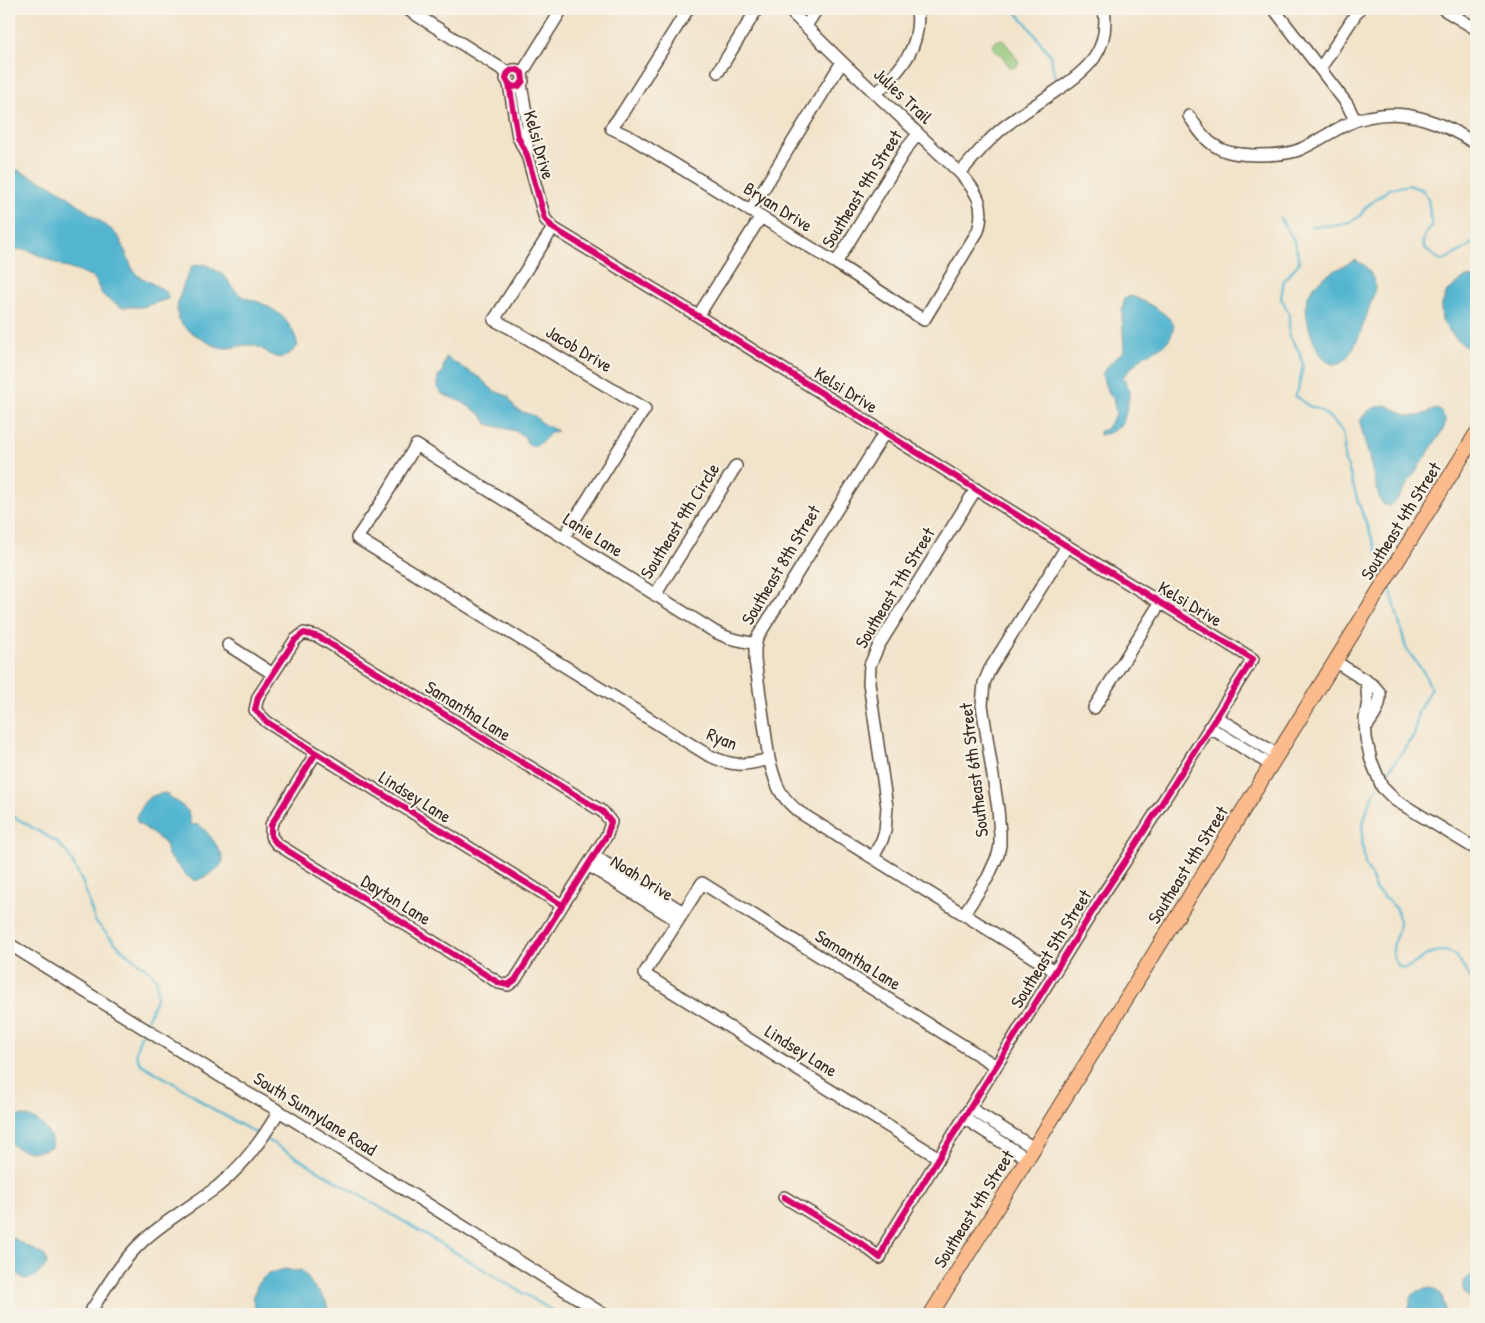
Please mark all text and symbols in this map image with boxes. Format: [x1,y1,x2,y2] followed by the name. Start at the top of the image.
[868,62,938,130] street label: Julies Trail
[518,108,561,182] street label: Kelsi Drive
[815,124,908,252] street label: Southeast 9th Street
[739,176,817,238] street label: Bryan Drive
[541,319,617,378] street label: Jacob Drive
[810,360,883,419] street label: Kelsi Drive
[1354,456,1447,584] street label: Southeast 4th Street
[634,458,725,583] street label: Southeast 9th Circle
[735,500,827,629] street label: Southeast 8th Street
[559,506,628,563] street label: Lanie Lane
[849,522,941,653] street label: Southeast 7th Street
[1154,575,1227,632] street label: Kelsi Drive
[421,674,516,747] street label: Samantha Lane
[953,701,994,839] street label: Southeast 6th Street
[703,721,741,756] street label: Ryan
[374,765,456,829] street label: Lindsey Lane
[1141,800,1234,928] street label: Southeast 4th Street
[606,849,678,907] street label: Noah Drive
[357,868,436,931] street label: Dayton Lane
[1004,884,1097,1013] street label: Southeast 5th Street
[811,923,906,996] street label: Samantha Lane
[760,1019,842,1083] street label: Lindsey Lane
[249,1066,382,1161] street label: South Sunnylane Road
[927,1144,1020,1272] street label: Southeast 4th Street

